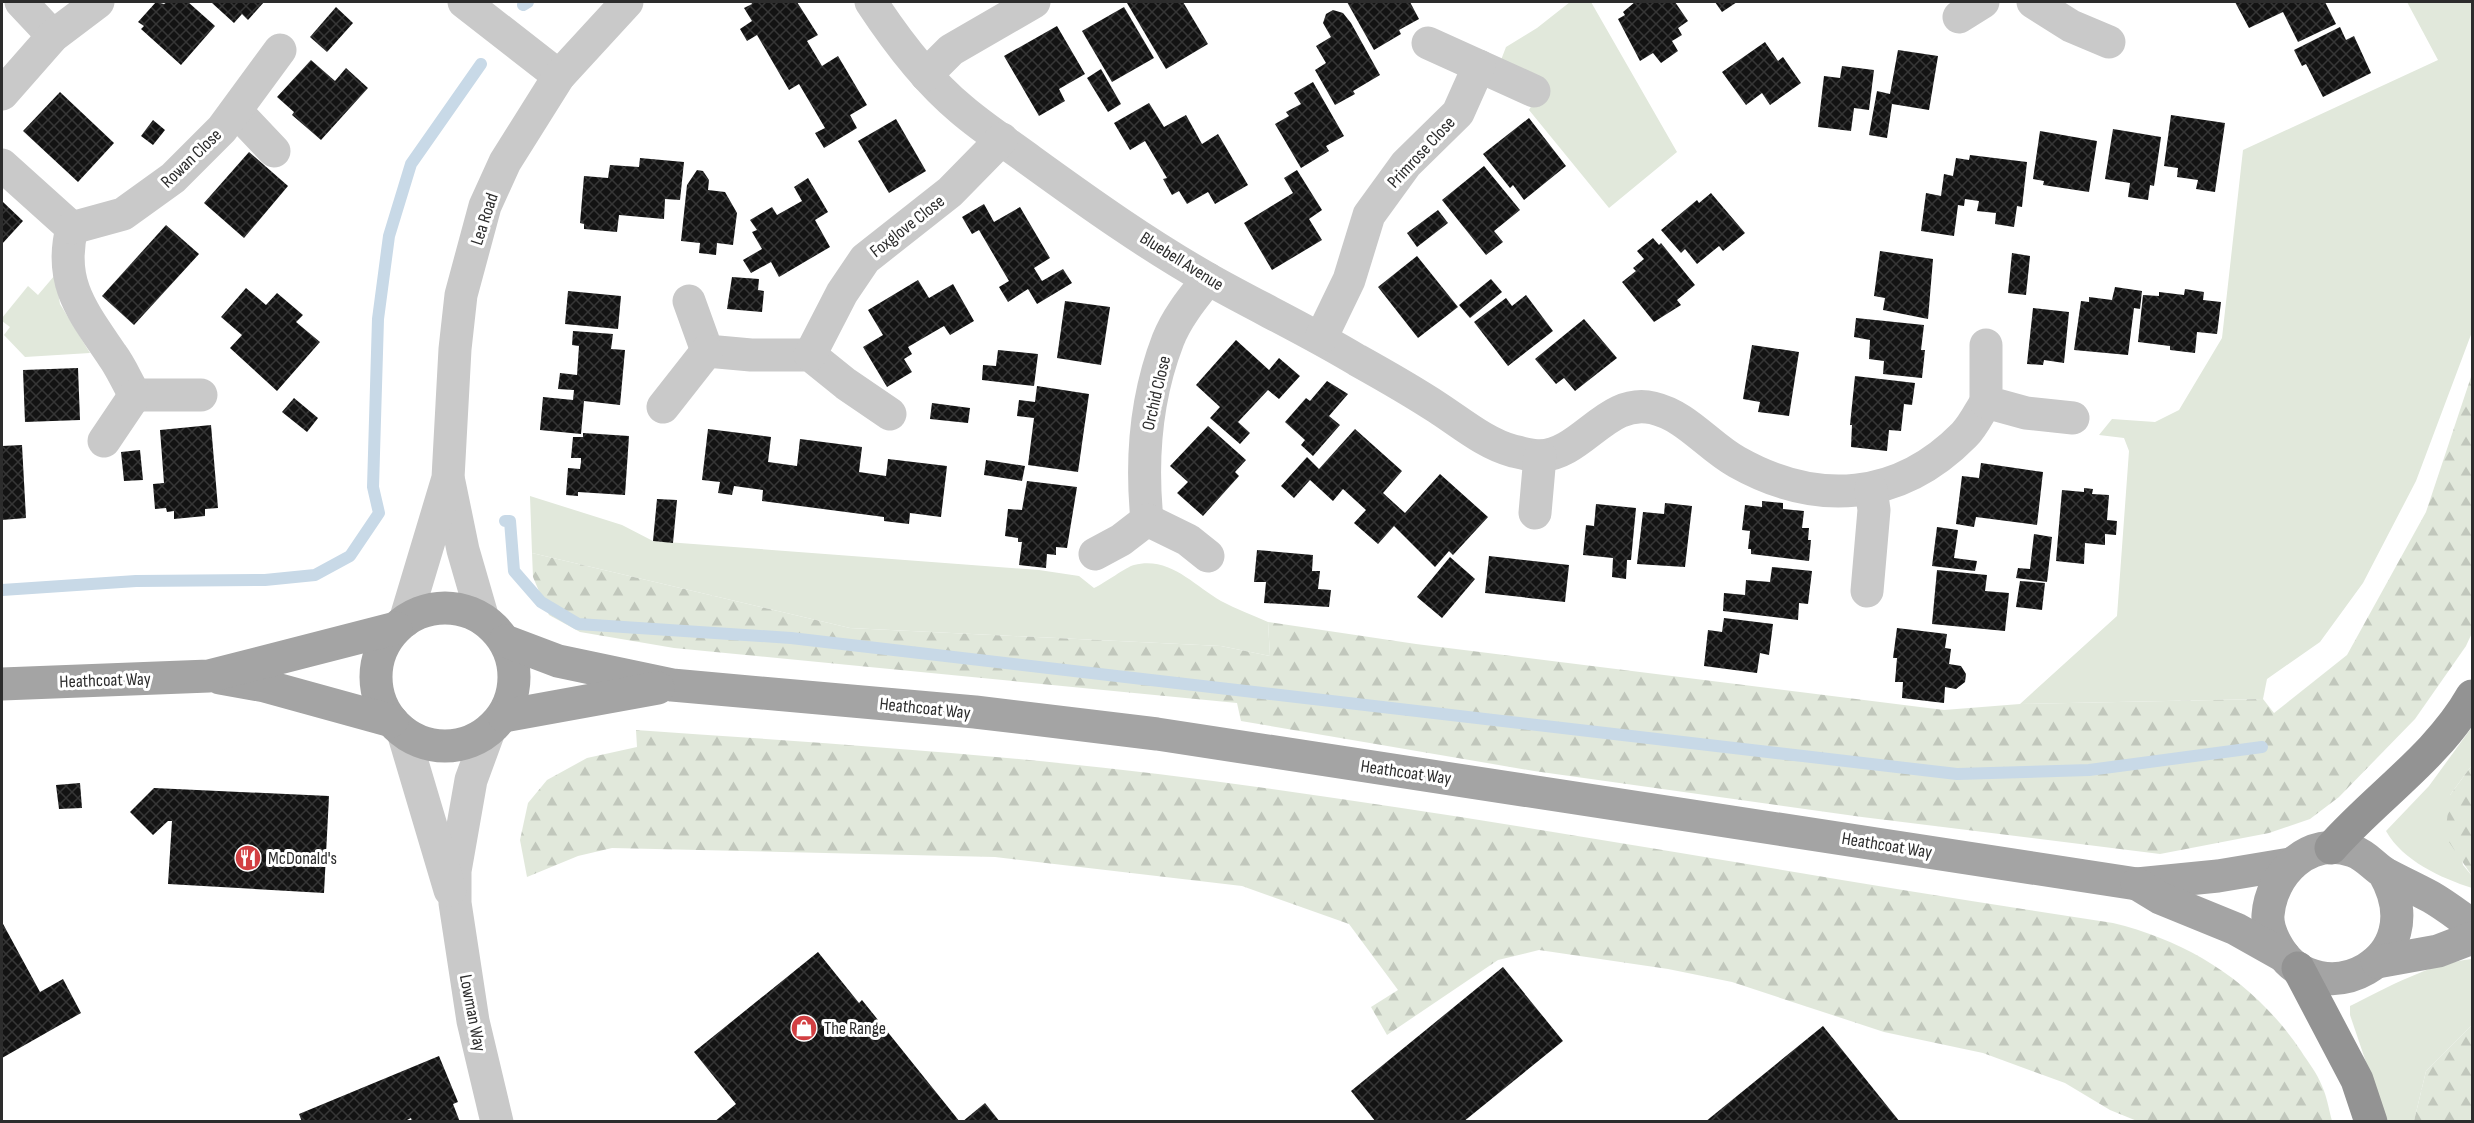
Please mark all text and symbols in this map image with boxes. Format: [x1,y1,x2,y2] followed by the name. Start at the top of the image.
[1383,112,1460,192] street label: Primrose Close
[157,124,226,192] street label: Rowan Close
[466,190,503,248] street label: Lea Road
[866,191,949,262] street label: Foxglove Close
[1136,228,1227,295] street label: Bluebell Avenue
[1138,354,1175,432] street label: Orchid Close
[59,668,151,693] street label: Heathcoat Way
[878,693,972,724] street label: Heathcoat Way
[1359,756,1453,789] street label: Heathcoat Way
[1840,828,1934,863] street label: Heathcoat Way
[233,843,263,873] restaurant icon: McDonald's
[268,848,337,869] place label: McDonald's
[455,973,490,1053] street label: Lowman Way
[789,1013,819,1043] shop icon: The Range
[824,1018,886,1039] place label: The Range

